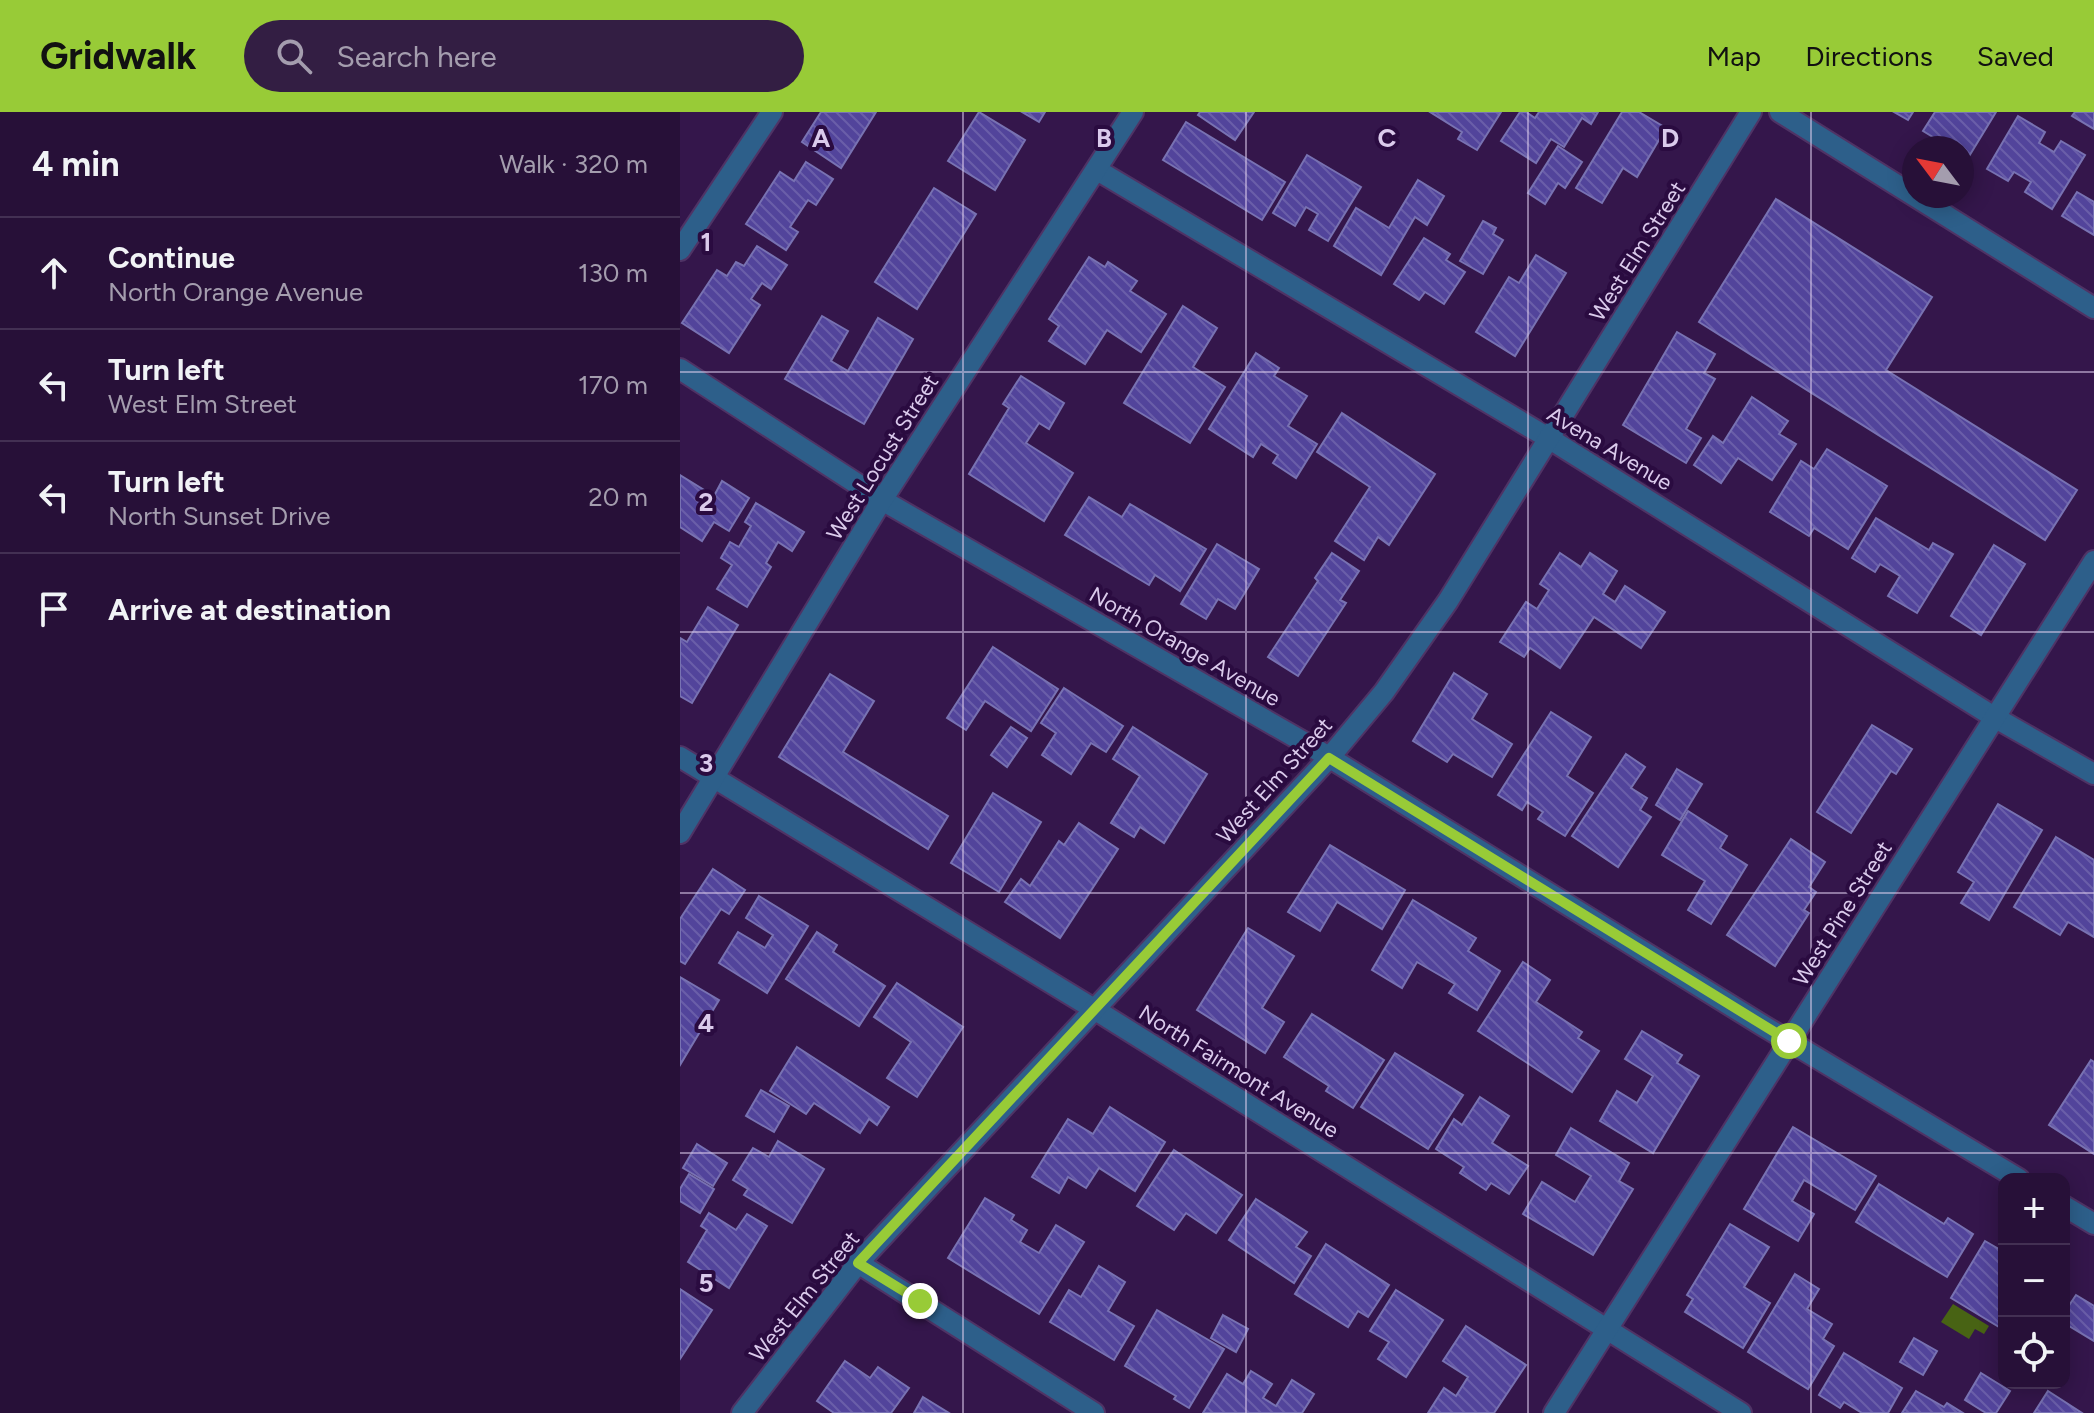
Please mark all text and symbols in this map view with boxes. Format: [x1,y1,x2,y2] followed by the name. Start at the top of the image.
[244,20,804,92] search box
[40,33,196,79] text: Gridwalk
[272,34,316,78] icon: search
[336,38,497,75] text: Search here
[1707,39,1761,73] text: Map
[1805,39,1933,73] text: Directions
[1977,39,2054,73] text: Saved
[812,122,831,154] text: A
[1096,122,1112,154] text: B
[1378,122,1397,154] text: C
[1661,122,1679,154] text: D
[1902,136,1974,208] north arrow
[32,144,119,185] text: 4 min
[499,148,648,180] text: Walk · 320 m
[1584,176,1691,326] street label: West Elm Street
[701,226,711,258] text: 1
[108,239,235,276] text: Continue
[32,251,76,295] icon: ahead
[578,257,648,289] text: 130 m
[108,276,363,308] text: North Orange Avenue
[108,351,225,388] text: Turn left
[32,363,76,407] icon: left
[578,369,648,401] text: 170 m
[821,369,944,545] street label: West Locust Street
[108,388,297,420] text: West Elm Street
[1542,401,1677,496] street label: Avena Avenue
[108,463,225,500] text: Turn left
[32,475,76,519] icon: left
[588,481,648,513] text: 20 m
[698,486,714,518] text: 2
[108,500,330,532] text: North Sunset Drive
[1084,581,1285,712] street label: North Orange Avenue
[32,587,76,631] icon: arrive
[108,591,391,628] text: Arrive at destination
[1211,712,1338,849] street label: West Elm Street
[699,747,713,779] text: 3
[1787,836,1898,991] street label: West Pine Street
[1134,999,1344,1144] street label: North Fairmont Avenue
[698,1007,714,1039] text: 4
[1771,1023,1807,1059] route start
[1998,1173,2070,1389] map controls
[1998,1173,2070,1245] button: +
[744,1226,865,1367] street label: West Elm Street
[1998,1245,2070,1317] button: −
[698,1267,714,1299] text: 5
[902,1283,938,1319] route end
[1998,1317,2070,1389] button: locate

